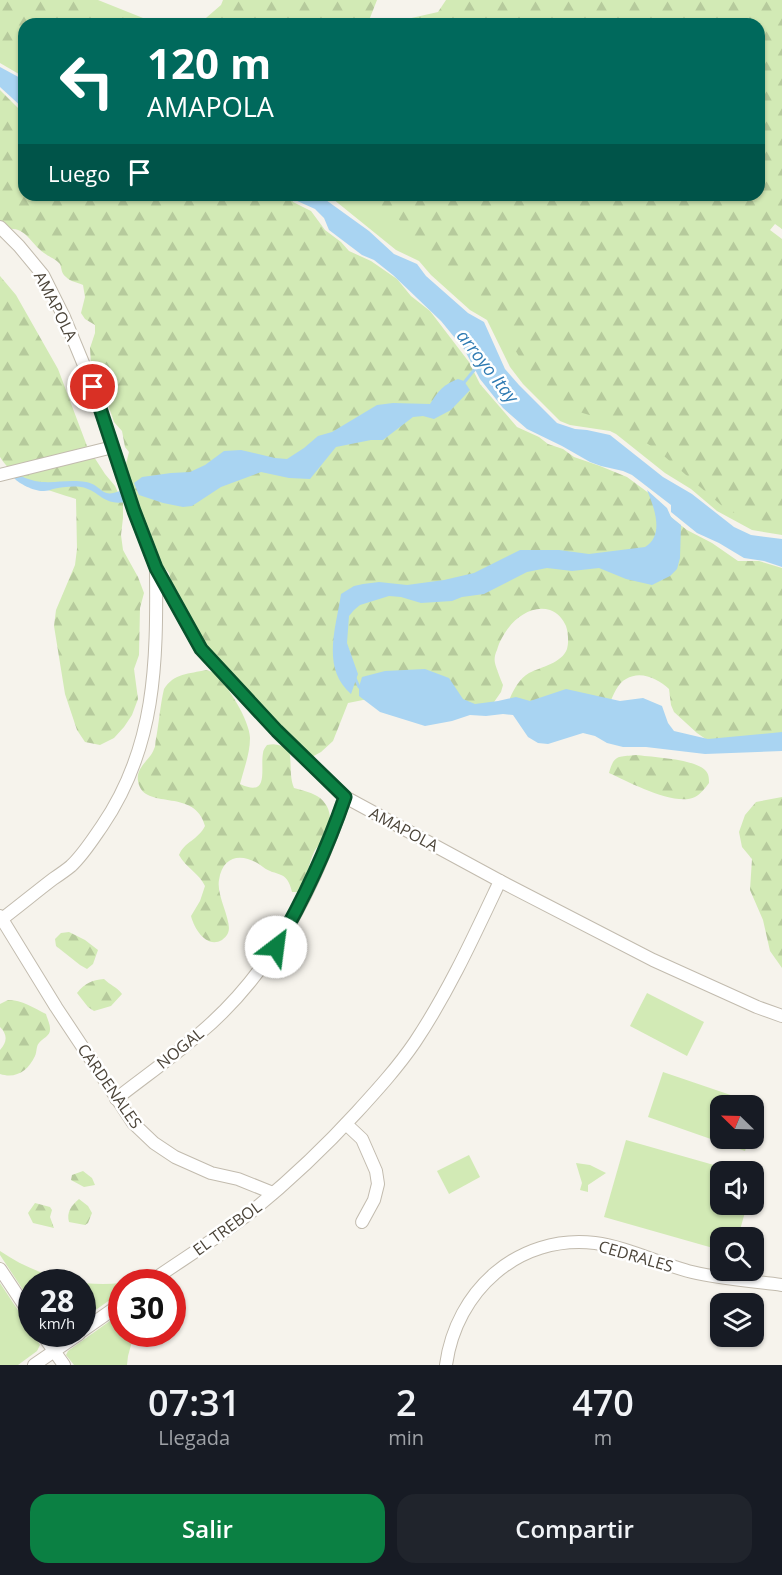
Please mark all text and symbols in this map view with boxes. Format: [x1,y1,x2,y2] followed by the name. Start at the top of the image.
[147,34,271,91] text: 120 m
[48,42,126,120] icon: left
[147,88,274,125] text: AMAPOLA
[123,156,156,189] icon: arrive
[48,158,111,188] text: Luego
[29,268,83,345] street label: AMAPOLA
[452,324,525,409] water label: arroyo Itay
[67,361,118,412] pin
[76,370,109,403] icon: arrive
[366,802,443,857] street label: AMAPOLA
[244,915,308,979] position arrow
[152,1022,208,1074] street label: NOGAL
[73,1039,147,1133] street label: CARDENALES
[710,1095,764,1149] north arrow
[710,1095,764,1347] map controls
[710,1161,764,1215] button: sound
[188,1196,266,1260] street label: EL TREBOL
[710,1227,764,1281] button: search
[596,1235,676,1277] street label: CEDRALES
[108,1269,186,1347] speed limit sign: 30
[40,1280,74,1321] text: 28
[710,1293,764,1347] button: layers
[39,1313,75,1333] text: km/h
[148,1378,240,1427] text: 07:31
[396,1378,417,1427] text: 2
[572,1378,634,1427] text: 470
[158,1424,230,1451] text: Llegada
[388,1424,424,1451] text: min
[594,1424,612,1451] text: m
[30,1494,385,1563] button: Salir
[397,1494,752,1563] button: Compartir

